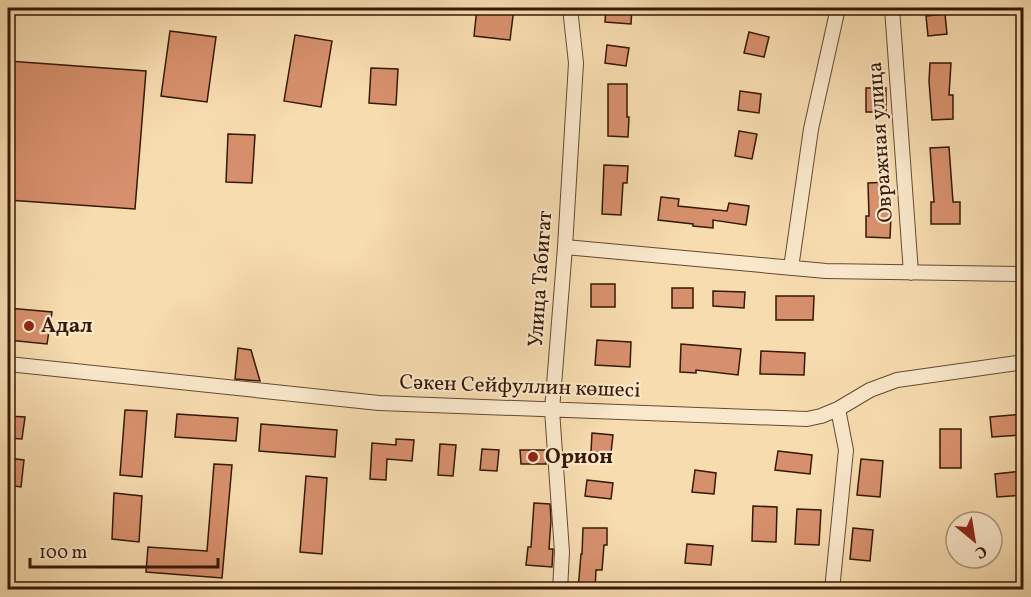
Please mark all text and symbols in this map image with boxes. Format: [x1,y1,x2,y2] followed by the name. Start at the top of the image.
[861,61,901,223] street label: Овражная улица
[522,209,560,348] street label: Улица Табигат
[41,312,93,341] place label: Адал
[22,319,36,333] marker: Адал
[399,368,641,406] street label: Сәкен Сейфуллин көшесі
[545,443,613,472] place label: Орион
[526,450,540,464] marker: Орион
[944,510,1004,570] north arrow
[30,531,218,569] scale bar
[971,539,990,563] text: С
[39,541,88,566] text: 100 m

